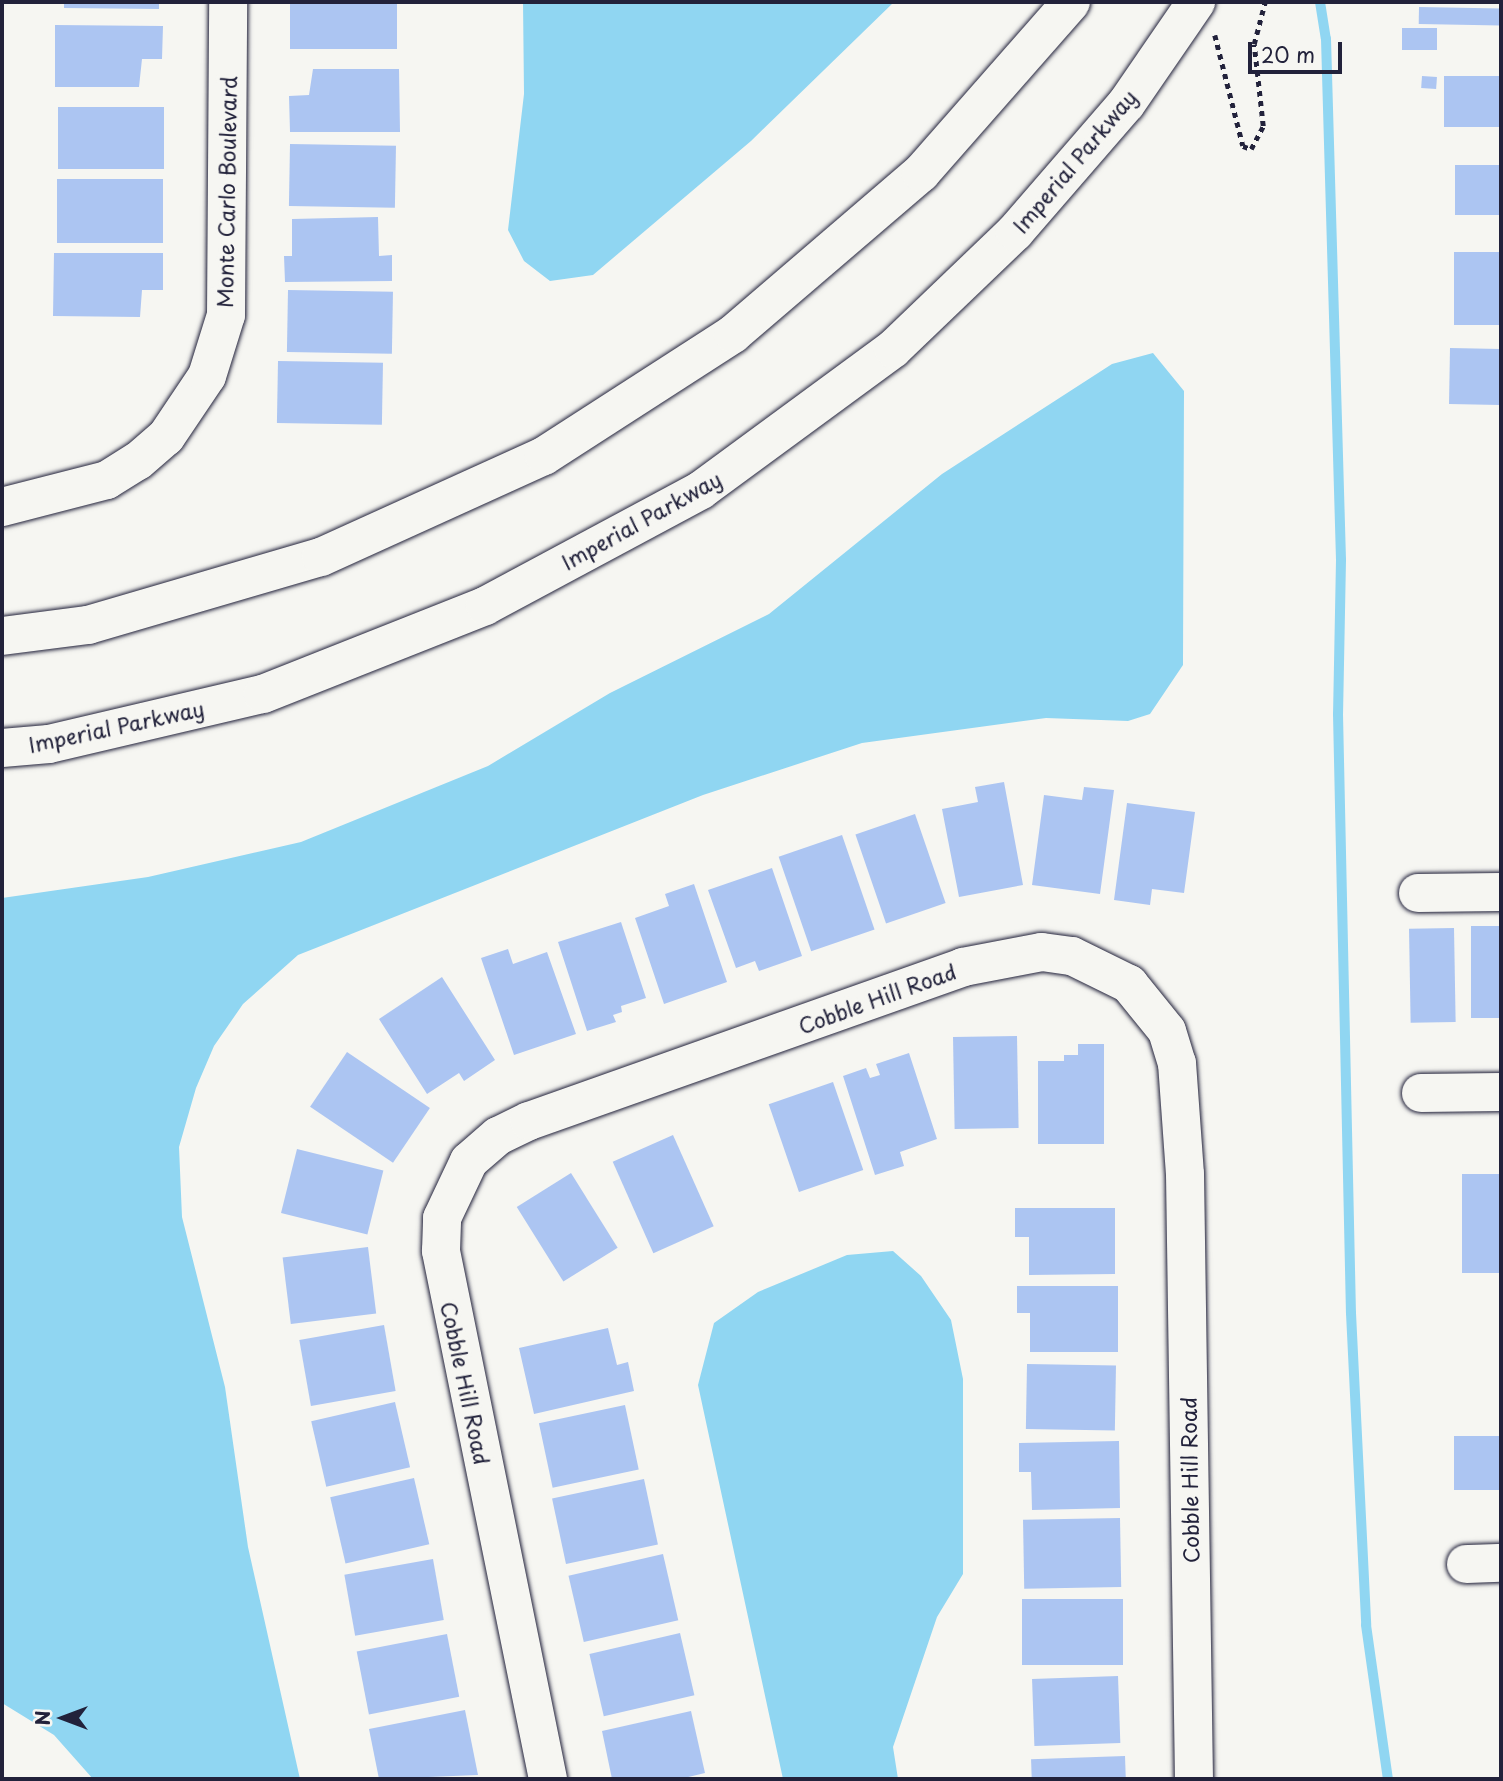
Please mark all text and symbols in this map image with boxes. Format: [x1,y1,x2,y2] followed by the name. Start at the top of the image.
[1251,28,1346,72] scale bar
[1261,38,1315,70] text: 20 m
[211,75,241,309] street label: Monte Carlo Boulevard
[1007,84,1141,238] street label: Imperial Parkway
[556,465,726,575] street label: Imperial Parkway
[25,695,207,757] street label: Imperial Parkway
[795,958,959,1038] street label: Cobble Hill Road
[436,1299,496,1467] street label: Cobble Hill Road
[1175,1397,1203,1563] street label: Cobble Hill Road
[28,1683,98,1753] north arrow
[28,1710,56,1726] text: N

